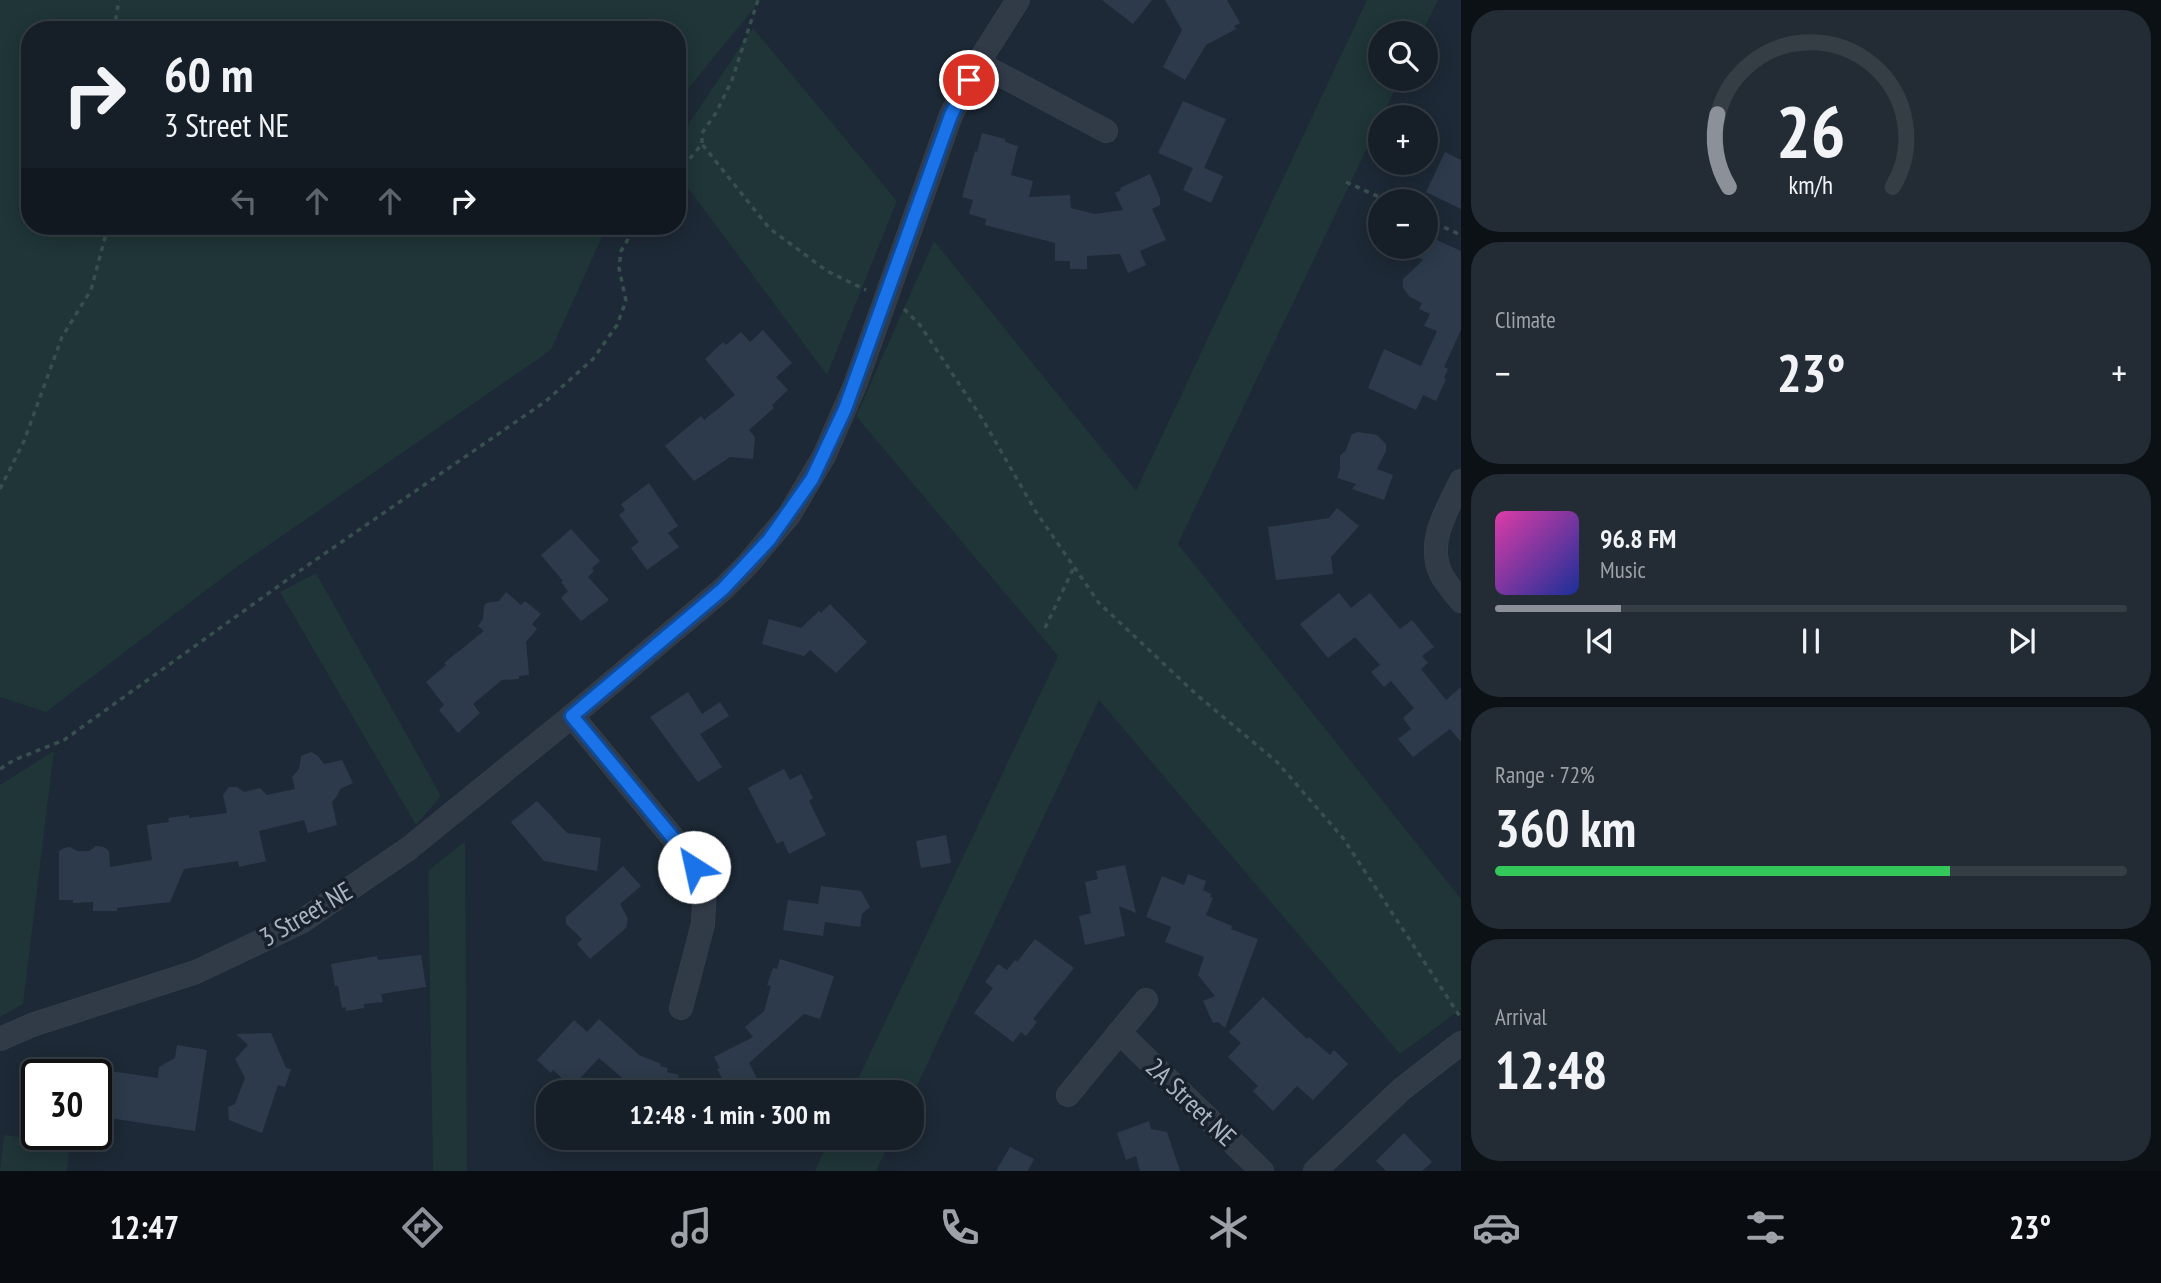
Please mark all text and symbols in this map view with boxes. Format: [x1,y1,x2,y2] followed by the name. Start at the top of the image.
[1368,21,1438,259] map controls
[1368,21,1438,91] button: search
[164,42,253,106] text: 60 m
[49,49,140,140] icon: right
[939,50,999,110] pin
[950,61,988,99] icon: arrive
[1776,83,1846,177] text: 26
[164,104,289,146] text: 3 Street NE
[1368,105,1438,175] button: +
[1789,169,1833,201] text: km/h
[225,182,263,220] icon: left
[298,182,336,220] icon: ahead
[371,182,409,220] icon: ahead
[444,182,482,220] icon: right
[1368,189,1438,259] button: −
[1495,305,1556,334] text: Climate
[1777,339,1845,406] text: 23°
[1495,348,1511,397] text: −
[2111,348,2127,397] text: +
[1600,522,1676,555] text: 96.8 FM
[1600,555,1646,584] text: Music
[1581,622,1619,660] icon: previous
[1792,622,1830,660] icon: pause
[2003,622,2041,660] icon: next
[1495,760,1595,789] text: Range · 72%
[1495,794,1636,861] text: 360 km
[657,830,731,904] position arrow
[253,874,358,953] street label: 3 Street NE
[1495,1002,1547,1031] text: Arrival
[1495,1036,1607,1103] text: 12:48
[1139,1050,1244,1153] street label: 2A Street NE
[21,1059,112,1150] speed limit sign: 30
[630,1098,830,1131] text: 12:48 · 1 min · 300 m
[398,1203,447,1252] icon: directions
[667,1203,716,1252] icon: music
[935,1203,984,1252] icon: phone
[1204,1203,1253,1252] icon: climate
[1472,1203,1521,1252] icon: car
[1741,1203,1790,1252] icon: filters
[110,1206,179,1248] text: 12:47
[2009,1206,2051,1248] text: 23°

